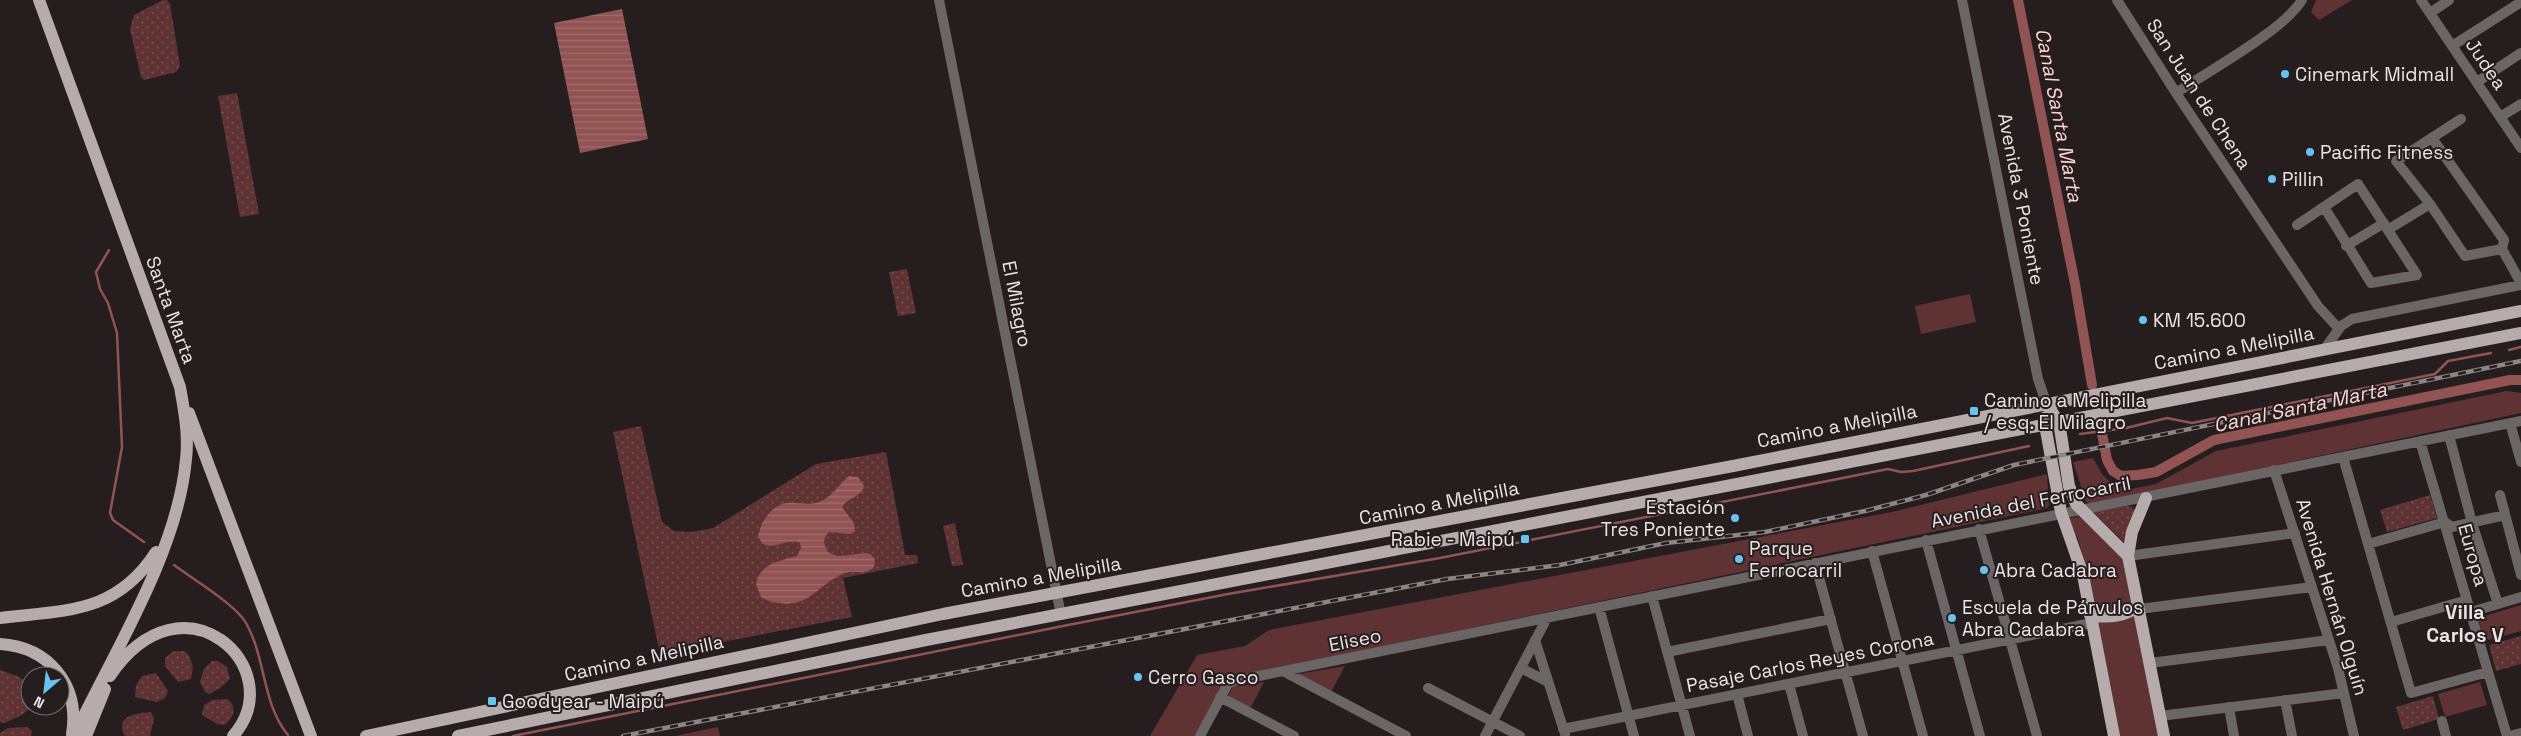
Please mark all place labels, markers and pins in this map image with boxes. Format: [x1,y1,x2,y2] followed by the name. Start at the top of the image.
[2295,62,2454,87] place label: Cinemark Midmall
[2279,68,2291,80] marker: Cinemark Midmall
[2320,140,2453,165] place label: Pacific Fitness
[2304,146,2316,158] marker: Pacific Fitness
[2282,167,2324,192] place label: Pillin
[2266,173,2278,185] marker: Pillin
[2153,308,2246,333] place label: KM 15.600
[2137,314,2149,326] marker: KM 15.600
[1984,388,2146,435] place label: Camino a Melipilla / esq. El Milagro
[1968,405,1980,417] marker: Camino a Melipilla / esq. El Milagro
[1601,495,1725,542] place label: Estación Tres Poniente
[1729,512,1741,524] marker: Estación Tres Poniente
[1391,527,1515,552] place label: Rabie - Maipú
[1519,533,1531,545] marker: Rabie - Maipú
[1749,536,1842,583] place label: Parque Ferrocarril
[1733,553,1745,565] marker: Parque Ferrocarril
[1994,558,2117,583] place label: Abra Cadabra
[1978,564,1990,576] marker: Abra Cadabra
[1962,595,2143,642] place label: Escuela de Párvulos Abra Cadabra
[1946,612,1958,624] marker: Escuela de Párvulos Abra Cadabra
[1148,665,1259,690] place label: Cerro Gasco
[1132,671,1144,683] marker: Cerro Gasco
[502,689,664,714] place label: Goodyear - Maipú
[486,695,498,707] marker: Goodyear - Maipú

